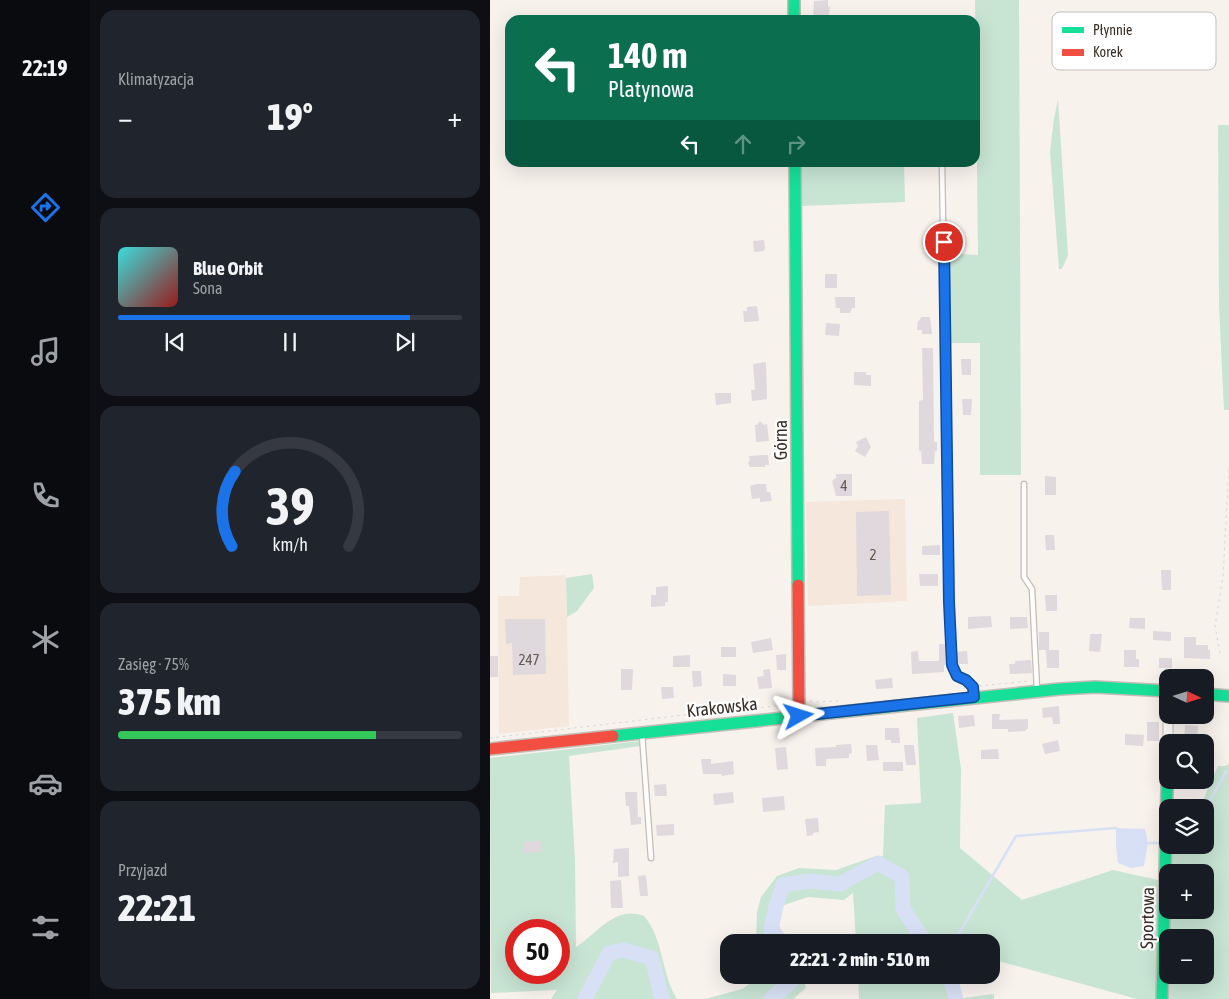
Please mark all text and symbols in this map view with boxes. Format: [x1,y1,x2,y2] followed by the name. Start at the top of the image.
[1052,12,1216,70] legend
[1093,22,1132,38] text: Płynnie
[525,35,590,100] icon: left
[608,35,687,75] text: 140 m
[1093,44,1123,60] text: Korek
[22,55,68,81] text: 22:19
[118,70,194,88] text: Klimatyzacja
[608,76,694,102] text: Platynowa
[267,95,313,138] text: 19°
[118,101,133,133] text: −
[447,101,462,133] text: +
[676,130,704,158] icon: left
[729,130,757,158] icon: ahead
[782,130,810,158] icon: right
[28,190,63,225] icon: directions
[923,221,965,263] pin
[930,228,958,256] icon: arrive
[193,257,263,279] text: Blue Orbit
[193,279,222,297] text: Sona
[161,328,189,356] icon: previous
[276,328,304,356] icon: pause
[391,328,419,356] icon: next
[28,334,63,369] icon: music
[770,420,791,460] street label: Górna
[266,476,314,536] text: 39
[840,477,848,494] house number: 4
[28,478,63,513] icon: phone
[272,534,308,555] text: km/h
[869,546,877,563] house number: 2
[28,622,63,657] icon: climate
[518,651,540,668] house number: 247
[118,655,189,673] text: Zasięg · 75%
[1159,669,1214,724] north arrow
[1159,669,1214,984] map controls
[118,680,221,723] text: 375 km
[772,689,824,741] position arrow
[685,693,759,721] street label: Krakowska
[1159,734,1214,789] button: search
[28,766,63,801] icon: car
[1159,799,1214,854] button: layers
[118,861,167,879] text: Przyjazd
[1159,864,1214,919] button: +
[118,886,196,929] text: 22:21
[1136,887,1158,949] street label: Sportowa
[28,910,63,945] icon: filters
[505,919,570,984] speed limit sign: 50
[1159,929,1214,984] button: −
[790,948,930,970] text: 22:21 · 2 min · 510 m

